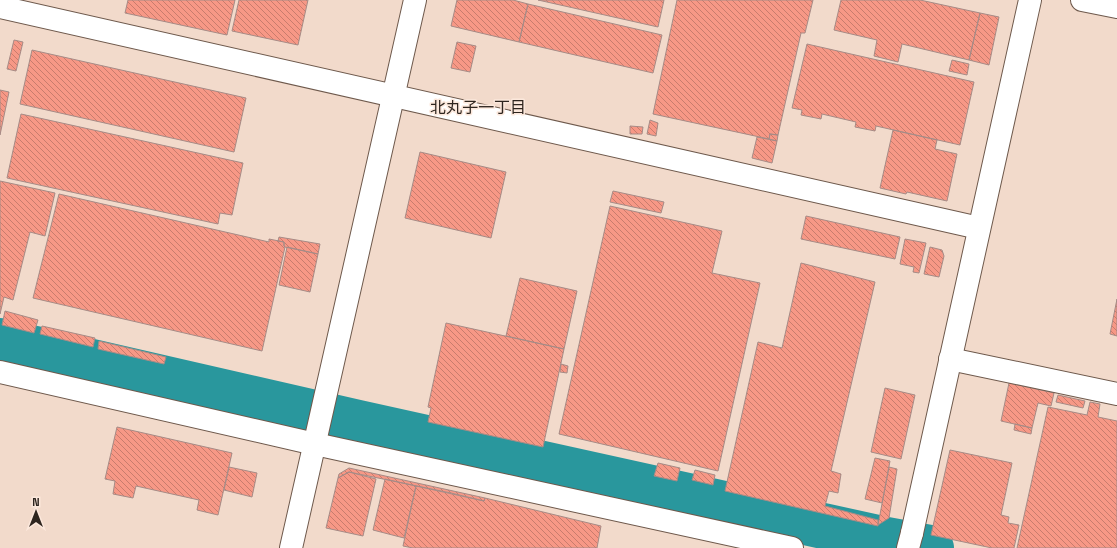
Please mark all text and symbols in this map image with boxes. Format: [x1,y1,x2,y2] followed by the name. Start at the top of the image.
[430,97,526,118] district label: 北丸子一丁目
[16,492,56,532] north arrow
[32,495,40,509] text: N

